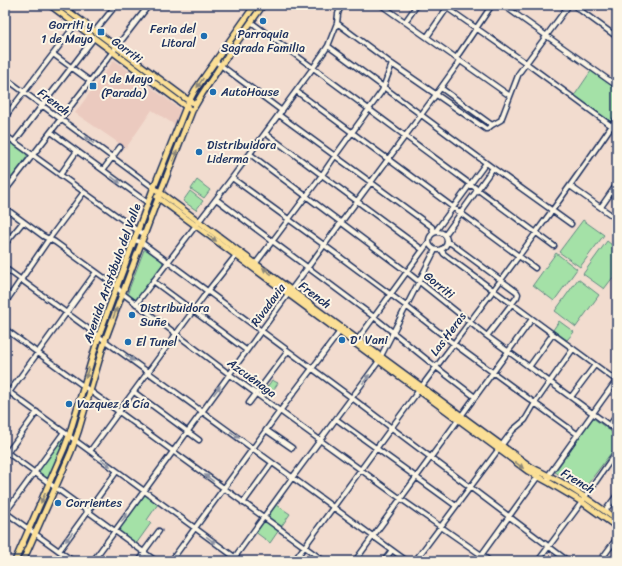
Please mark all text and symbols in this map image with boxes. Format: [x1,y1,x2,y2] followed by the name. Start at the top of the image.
[41,14,94,50] place label: Gorriti y 1 de Mayo
[258,16,268,26] marker: Parroquia Sagrada Familia
[150,18,197,54] place label: Feria del Litoral
[221,23,305,59] place label: Parroquia Sagrada Familia
[96,27,106,37] marker: Gorriti y 1 de Mayo
[106,31,148,70] street label: Gorriti
[199,31,209,41] marker: Feria del Litoral
[101,68,153,104] place label: 1 de Mayo (Parada)
[196,77,204,88] one-way arrow
[88,81,98,91] marker: 1 de Mayo (Parada)
[220,81,279,103] place label: AutoHouse
[33,82,75,122] street label: French
[208,87,218,97] marker: AutoHouse
[207,134,276,170] place label: Distribuidora Liderma
[83,136,94,144] one-way arrow
[194,147,204,157] marker: Distribuidora Liderma
[172,149,178,161] one-way arrow
[111,176,121,184] one-way arrow
[76,200,148,347] street label: Avenida Aristóbulo del Valle
[207,234,217,242] one-way arrow
[419,265,460,305] street label: Gorriti
[261,267,272,276] one-way arrow
[294,275,336,315] street label: French
[245,278,292,331] street label: Rivadavia
[140,297,209,333] place label: Distribuidora Suñe
[112,307,118,319] one-way arrow
[424,307,472,361] street label: Las Heras
[127,310,137,320] marker: Distribuidora Suñe
[350,329,388,351] place label: D' Vani
[136,331,178,353] place label: El Tunel
[337,335,347,345] marker: D' Vani
[123,337,133,347] marker: El Tunel
[222,352,281,404] street label: Azcuénaga
[125,354,135,362] one-way arrow
[84,367,90,379] one-way arrow
[362,374,370,385] one-way arrow
[213,385,221,396] one-way arrow
[77,393,149,415] place label: Vazquez & Cía
[64,399,74,409] marker: Vazquez & Cía
[229,431,240,440] one-way arrow
[101,459,112,467] one-way arrow
[514,461,525,469] one-way arrow
[557,462,599,500] street label: French
[204,474,215,482] one-way arrow
[39,492,45,504] one-way arrow
[66,492,122,514] place label: Corrientes
[53,498,63,508] marker: Corrientes
[120,513,128,523] one-way arrow
[65,531,74,542] one-way arrow
[206,536,217,544] one-way arrow

